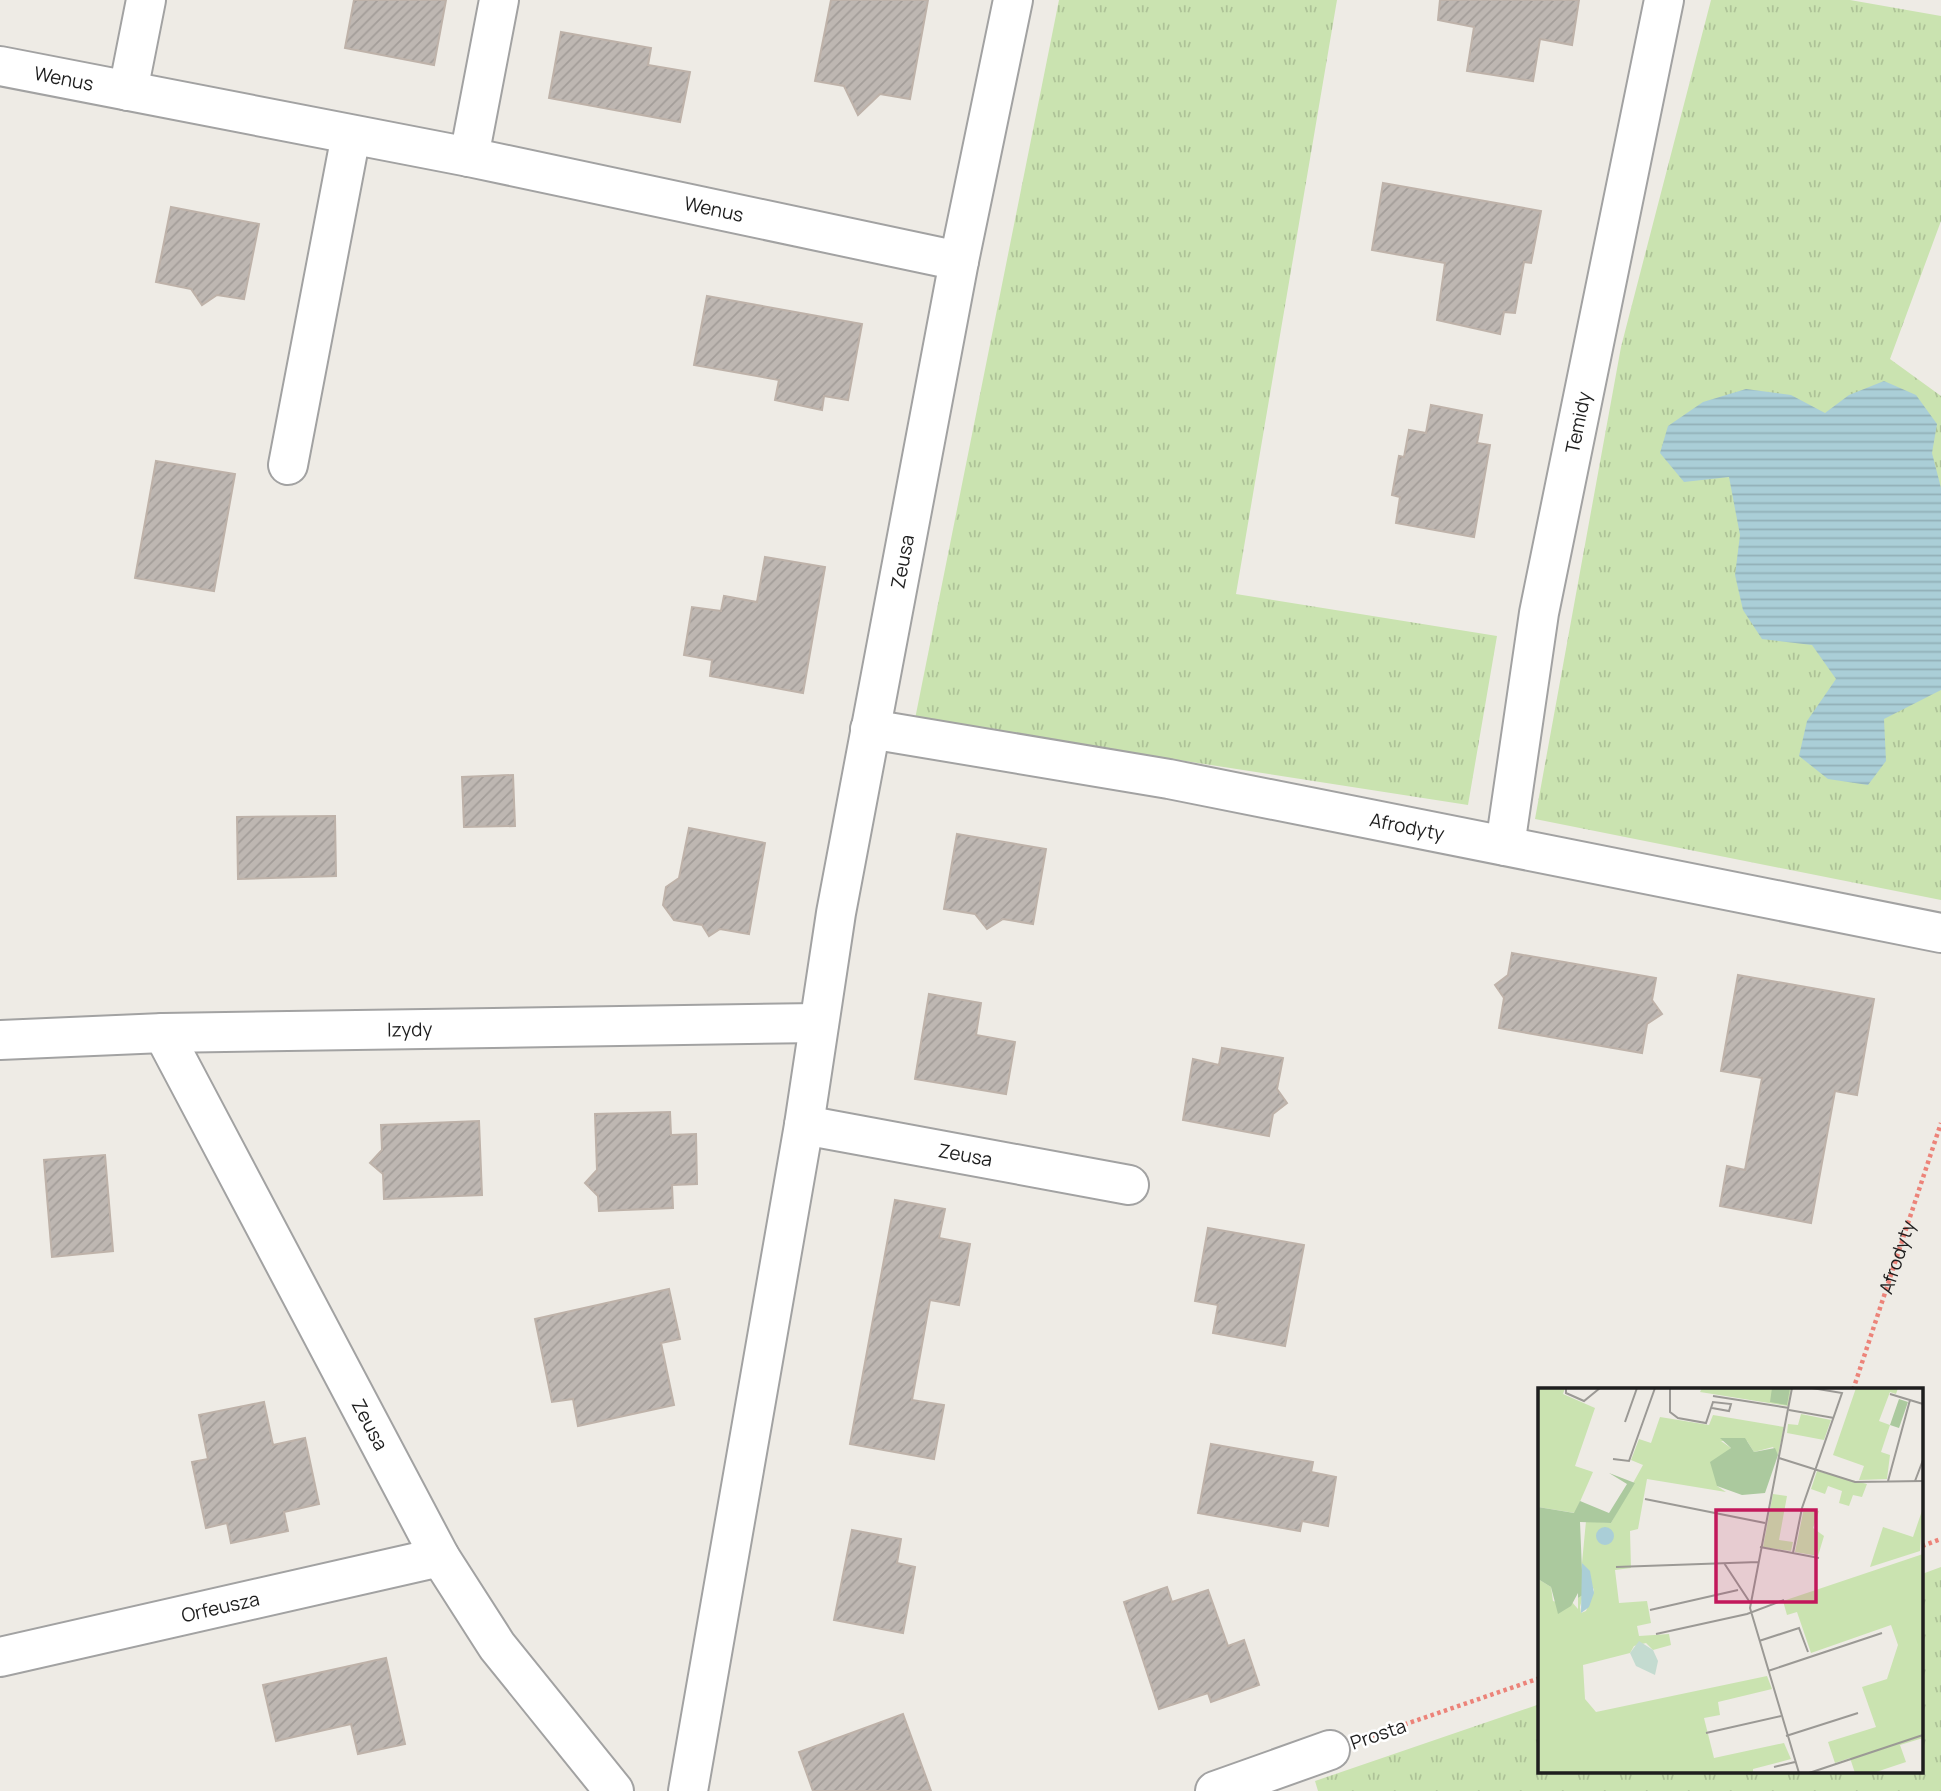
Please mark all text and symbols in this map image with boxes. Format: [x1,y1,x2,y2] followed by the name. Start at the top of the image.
[32,60,96,97] street label: Wenus
[682,190,746,228] street label: Wenus
[1559,389,1597,456] street label: Temidy
[884,532,920,591] street label: Zeusa
[1368,806,1447,847] street label: Afrodyty
[387,1016,433,1043] street label: Izydy
[936,1137,994,1173] street label: Zeusa
[1873,1217,1921,1297] street label: Afrodyty
[1538,1388,1924,1774] inset map
[346,1394,394,1455] street label: Zeusa
[179,1585,262,1628] street label: Orfeusza
[1347,1712,1409,1756] street label: Prosta

